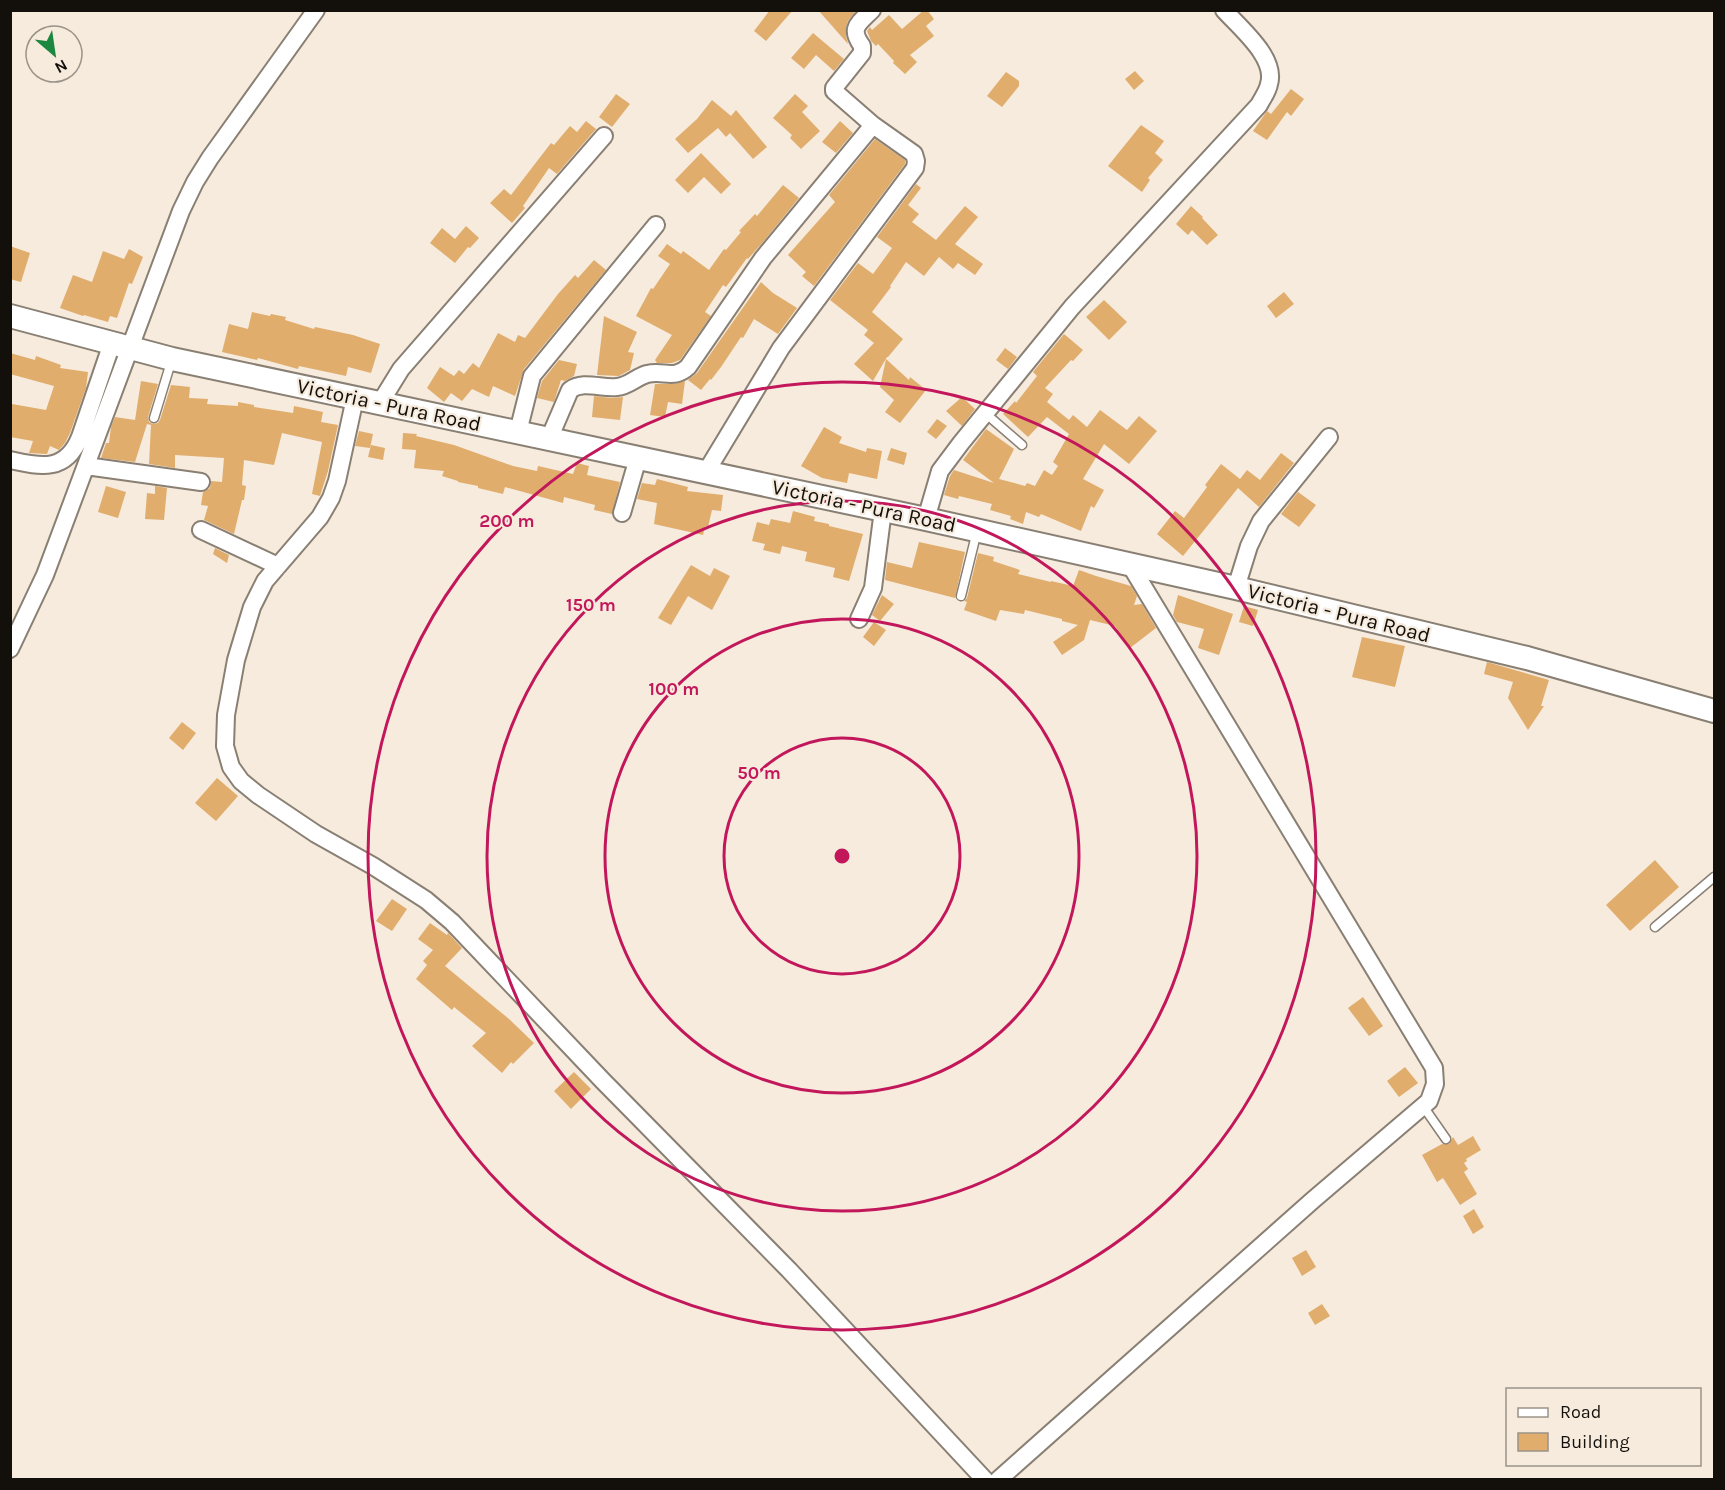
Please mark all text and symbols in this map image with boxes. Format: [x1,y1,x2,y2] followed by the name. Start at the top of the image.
[24,24,84,84] north arrow
[51,56,71,78] text: N
[295,374,483,436] street label: Victoria - Pura Road
[770,475,958,537] street label: Victoria - Pura Road
[479,510,535,532] text: 200 m
[1245,579,1433,647] street label: Victoria - Pura Road
[566,594,616,616] text: 150 m
[649,678,699,700] text: 100 m
[737,762,781,784] text: 50 m
[832,846,852,866] centre of rings
[1506,1388,1701,1466] legend
[1560,1401,1601,1423] text: Road
[1560,1431,1630,1453] text: Building

